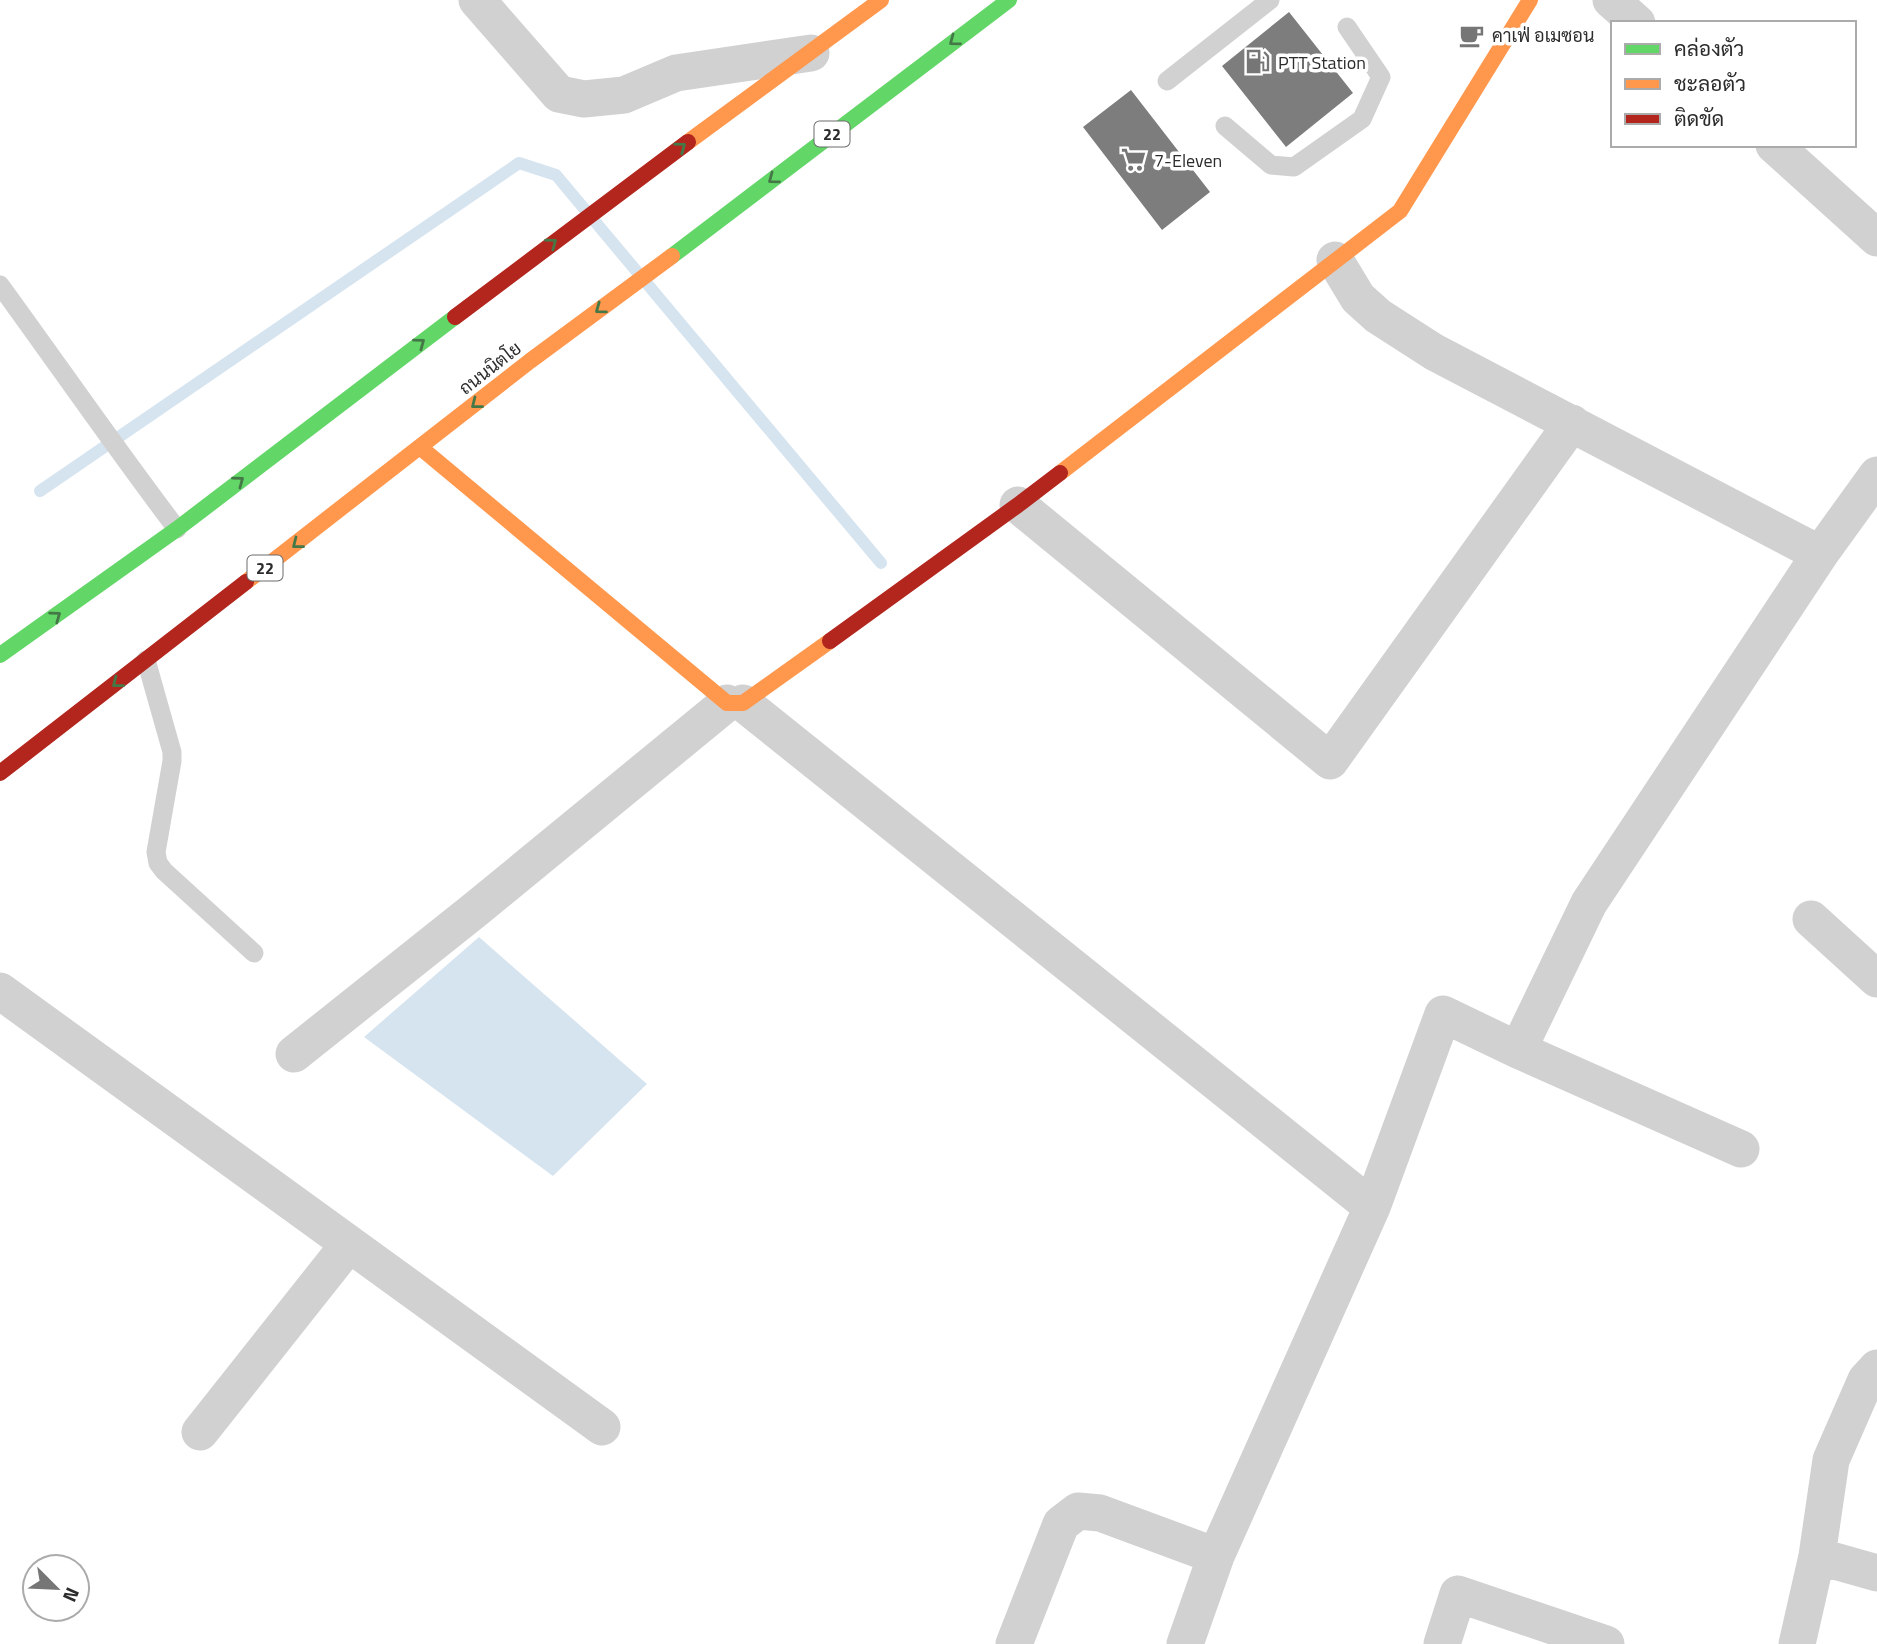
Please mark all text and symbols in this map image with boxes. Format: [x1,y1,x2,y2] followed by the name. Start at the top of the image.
[1458,21,1486,49] cafe icon: คาเฟ่ อเมซอน
[1611,21,1856,147] legend
[1492,22,1594,49] place label: คาเฟ่ อเมซอน
[1674,32,1744,64] text: คล่องตัว
[950,33,962,46] one-way arrow
[1244,48,1272,76] fuel station icon: PTT Station
[1278,49,1366,76] place label: PTT Station
[1674,67,1746,99] text: ชะลอตัว
[1674,102,1724,134] text: ติดขัด
[814,122,850,146] road number: 22
[673,143,686,155] one-way arrow
[1120,146,1148,174] supermarket icon: 7-Eleven
[1154,147,1222,174] place label: 7-Eleven
[768,171,781,183] one-way arrow
[544,239,557,251] one-way arrow
[595,301,608,314] one-way arrow
[453,335,527,401] street label: ถนนนิตโย
[412,339,425,352] one-way arrow
[472,395,484,408] one-way arrow
[231,477,244,490] one-way arrow
[292,535,305,548] one-way arrow
[247,555,282,580] road number: 22
[48,612,61,624] one-way arrow
[112,675,125,688] one-way arrow
[21,1553,91,1623] north arrow
[56,1583,88,1607] text: N

